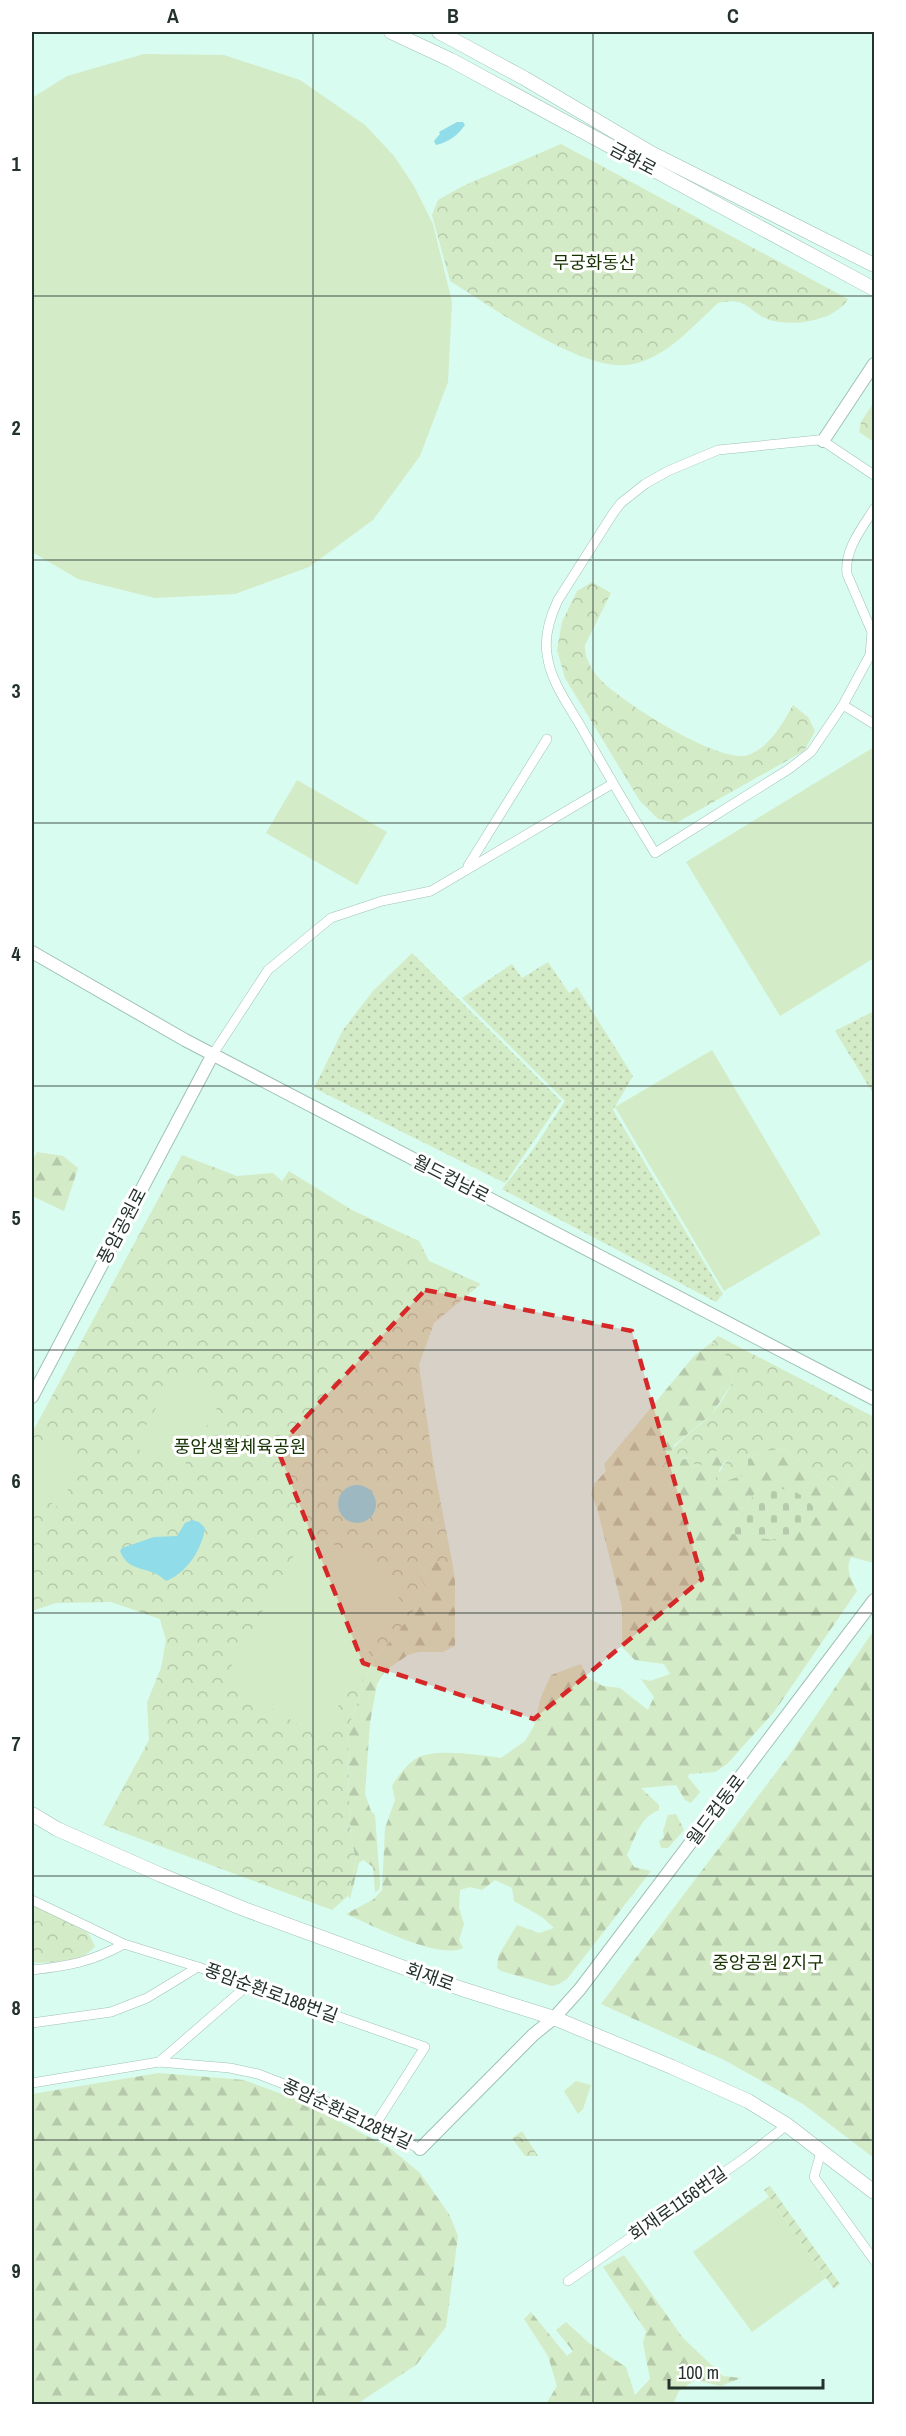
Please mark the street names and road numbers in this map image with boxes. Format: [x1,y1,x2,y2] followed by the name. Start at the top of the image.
[605,136,661,181] street label: 금화로
[409,1149,494,1208] street label: 월드컵남로
[91,1183,152,1268] street label: 풍암공원로
[681,1769,751,1850] street label: 월드컵동로
[403,1956,458,1997] street label: 회재로
[201,1957,341,2028] street label: 풍암순환로188번길
[278,2073,416,2155] street label: 풍암순환로128번길
[624,2160,732,2247] street label: 회재로1156번길

